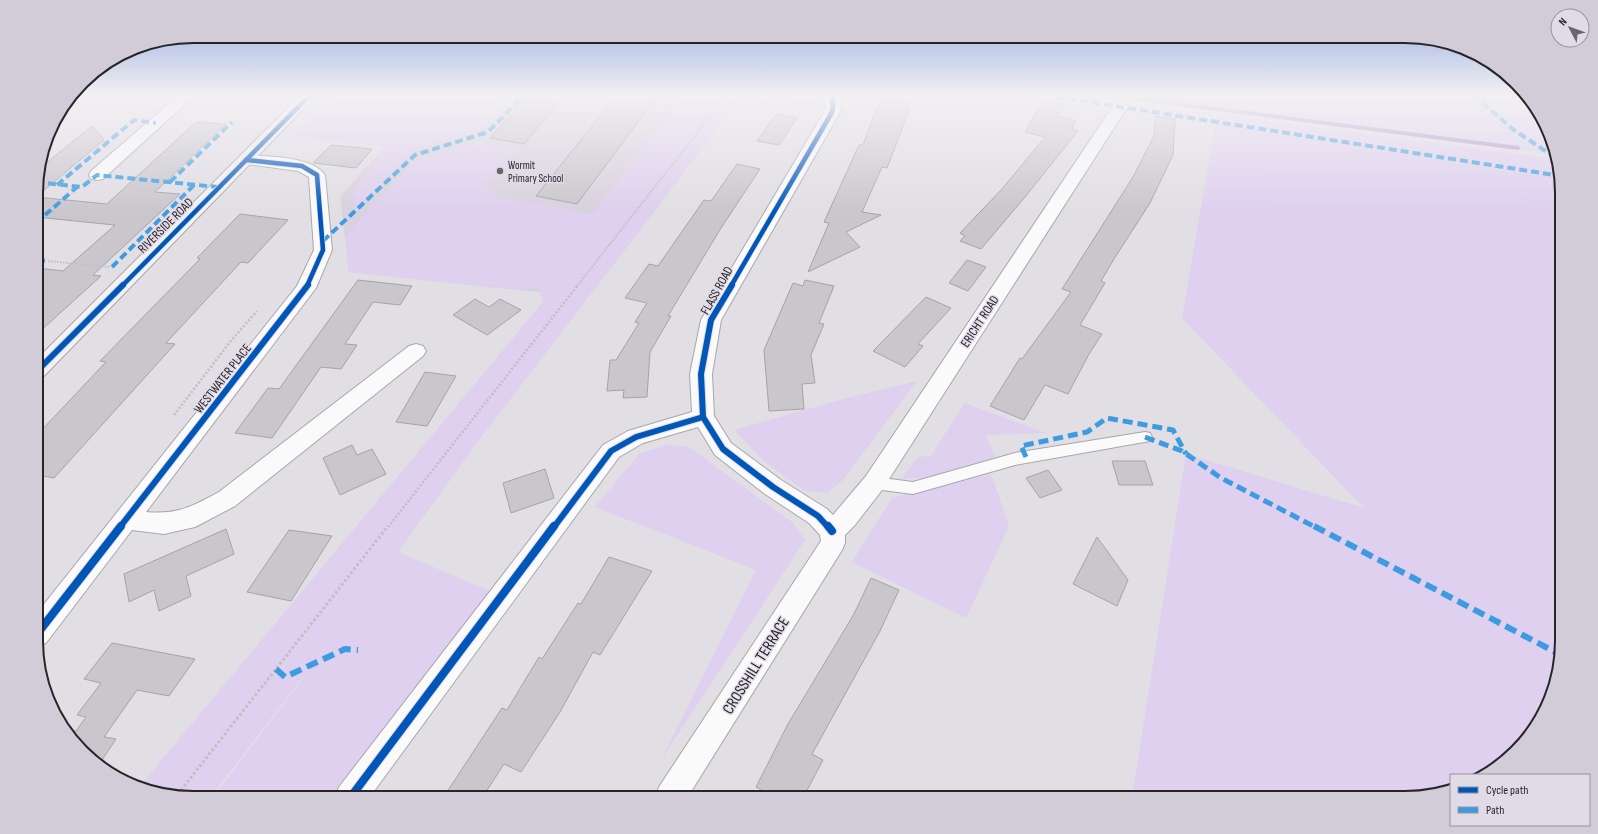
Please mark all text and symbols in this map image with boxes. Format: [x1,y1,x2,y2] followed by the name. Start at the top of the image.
[1550,8,1590,48] north arrow
[1556,15,1570,28] text: N
[508,159,563,185] place label: Wormit Primary School
[495,166,505,176] marker: Wormit Primary School
[135,195,197,257] street label: RIVERSIDE ROAD
[697,263,737,317] street label: FLASS ROAD
[957,293,1002,350] street label: ERICHT ROAD
[191,341,255,417] street label: WESTWATER PLACE
[719,614,794,718] street label: CROSSHILL TERRACE
[1450,774,1590,826] legend
[1486,783,1528,798] text: Cycle path
[1486,803,1504,818] text: Path

